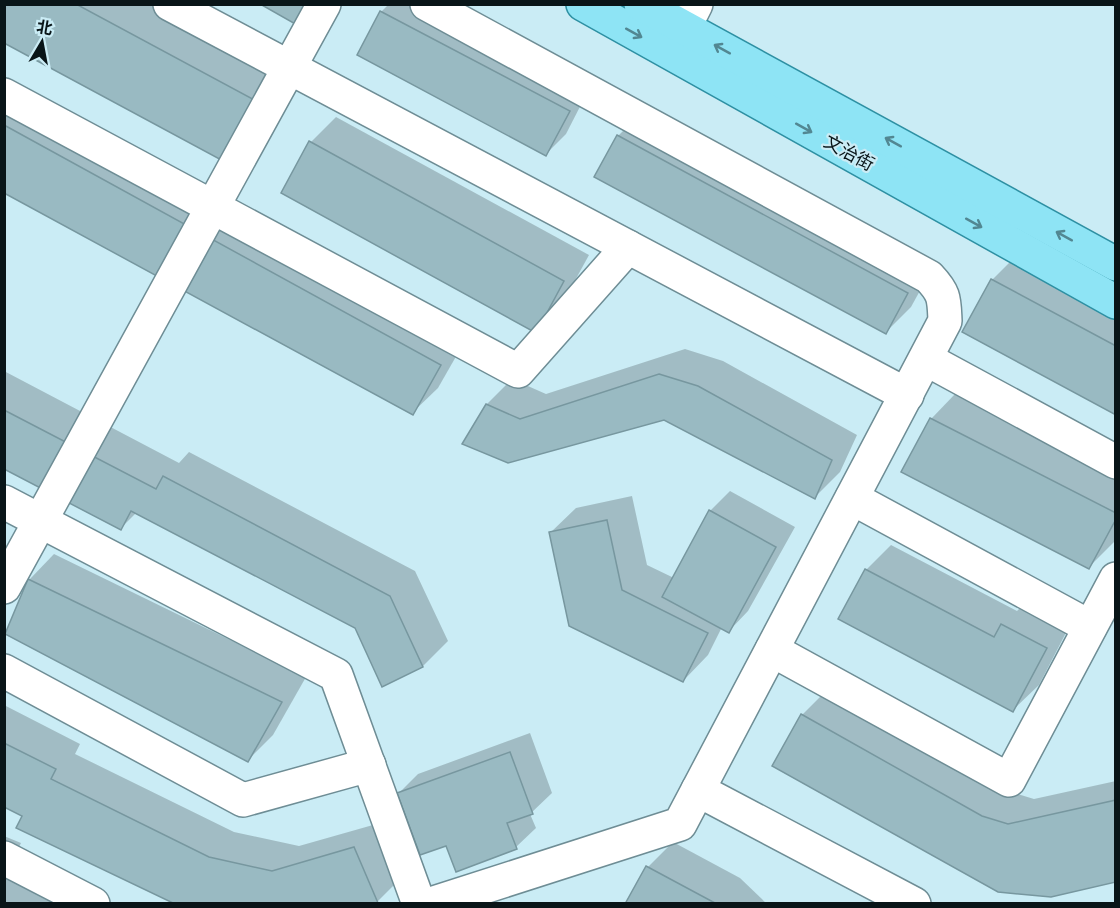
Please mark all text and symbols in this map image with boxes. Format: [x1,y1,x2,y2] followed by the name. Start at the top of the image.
[12,12,72,72] north arrow
[35,17,54,38] text: 北
[625,27,642,39] one-way arrow
[714,42,731,54] one-way arrow
[795,122,812,134] one-way arrow
[821,130,878,175] street label: 文治街
[885,136,902,148] one-way arrow
[965,218,983,229] one-way arrow
[1056,230,1073,242] one-way arrow

